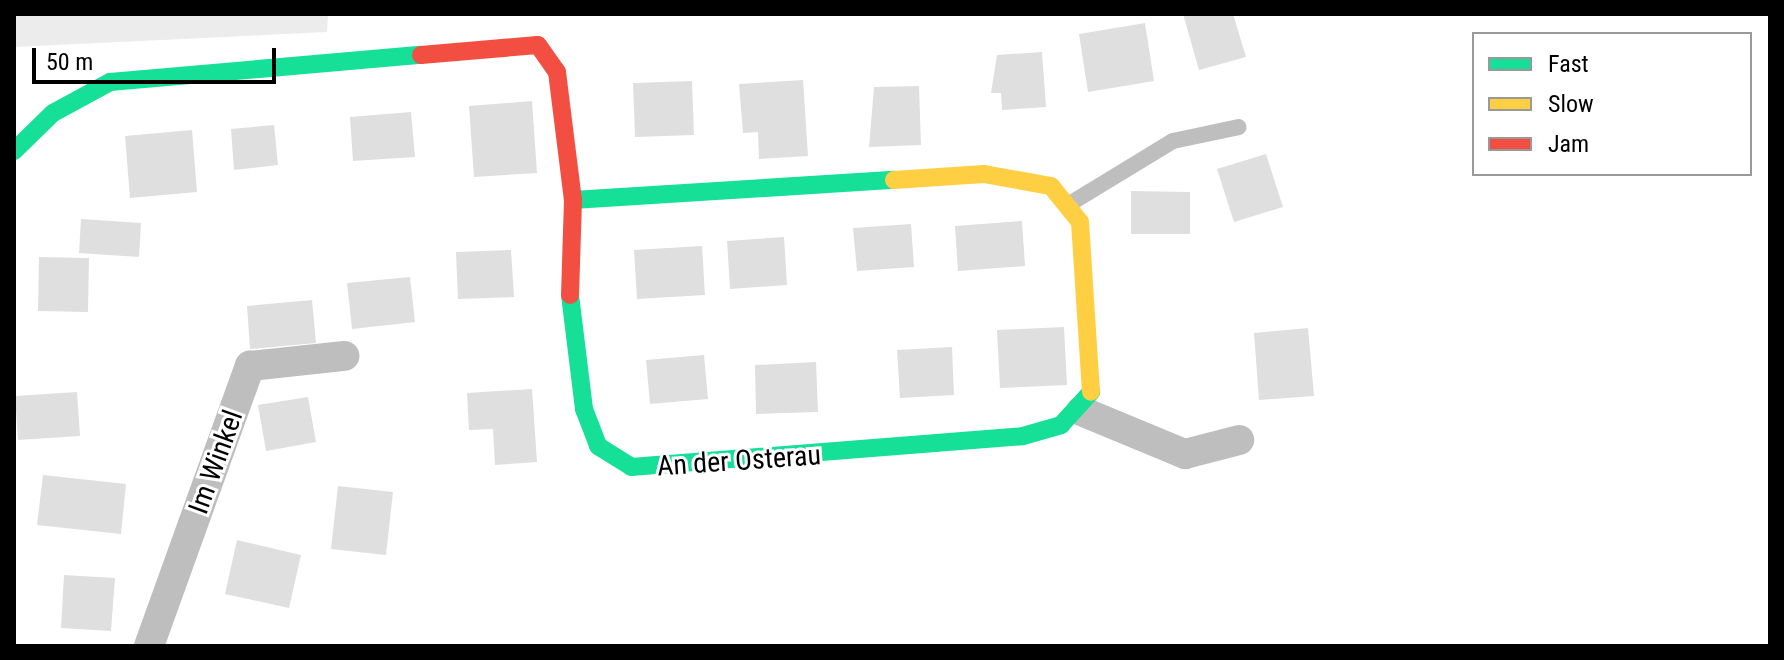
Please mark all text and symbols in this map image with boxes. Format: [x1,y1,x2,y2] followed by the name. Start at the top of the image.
[36,32,280,82] scale bar
[1472,32,1752,176] legend
[46,48,93,76] text: 50 m
[1548,50,1589,78] text: Fast
[1548,90,1594,118] text: Slow
[1548,130,1589,158] text: Jam
[182,406,250,518] street label: Im Winkel
[656,439,822,483] street label: An der Osterau

